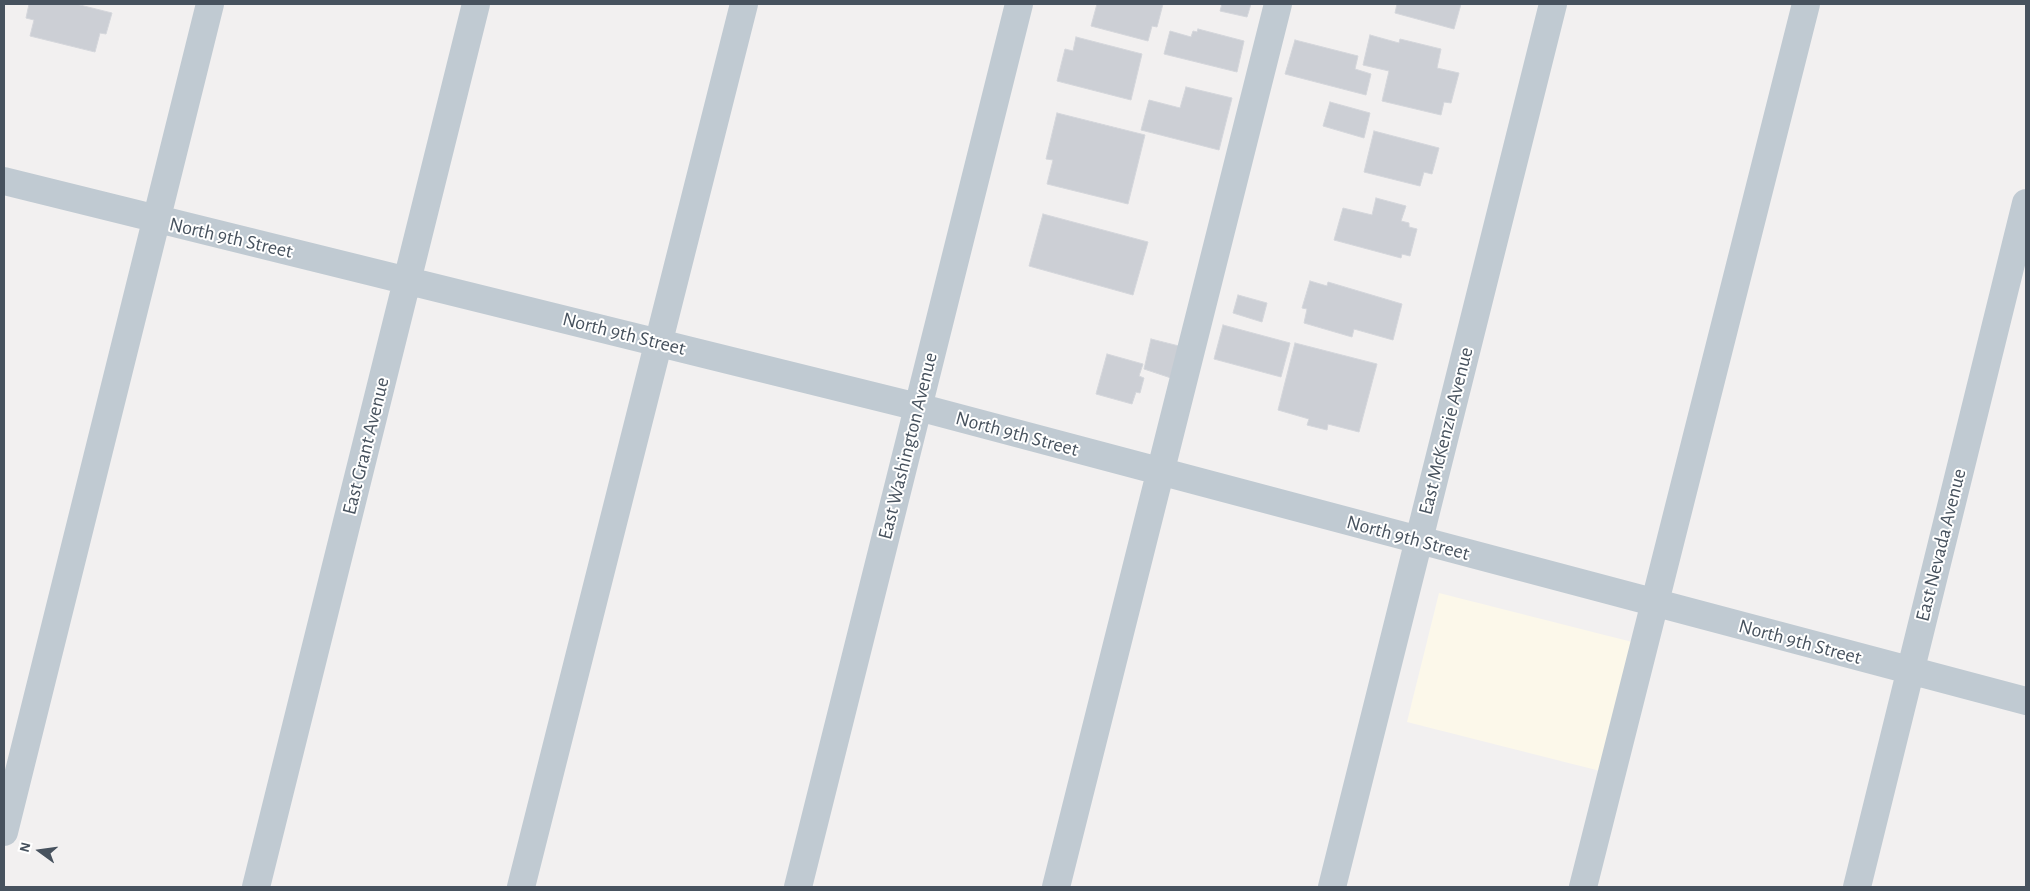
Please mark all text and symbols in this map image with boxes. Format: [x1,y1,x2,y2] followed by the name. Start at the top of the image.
[167,212,295,264] street label: North 9th Street
[560,307,688,361] street label: North 9th Street
[1414,345,1478,517] street label: East McKenzie Avenue
[873,350,943,542] street label: East Washington Avenue
[337,375,395,517] street label: East Grant Avenue
[953,406,1081,462] street label: North 9th Street
[1910,466,1972,624] street label: East Nevada Avenue
[1344,510,1472,566] street label: North 9th Street
[1736,614,1864,670] street label: North 9th Street
[15,826,65,876] north arrow
[17,841,33,854] text: N

